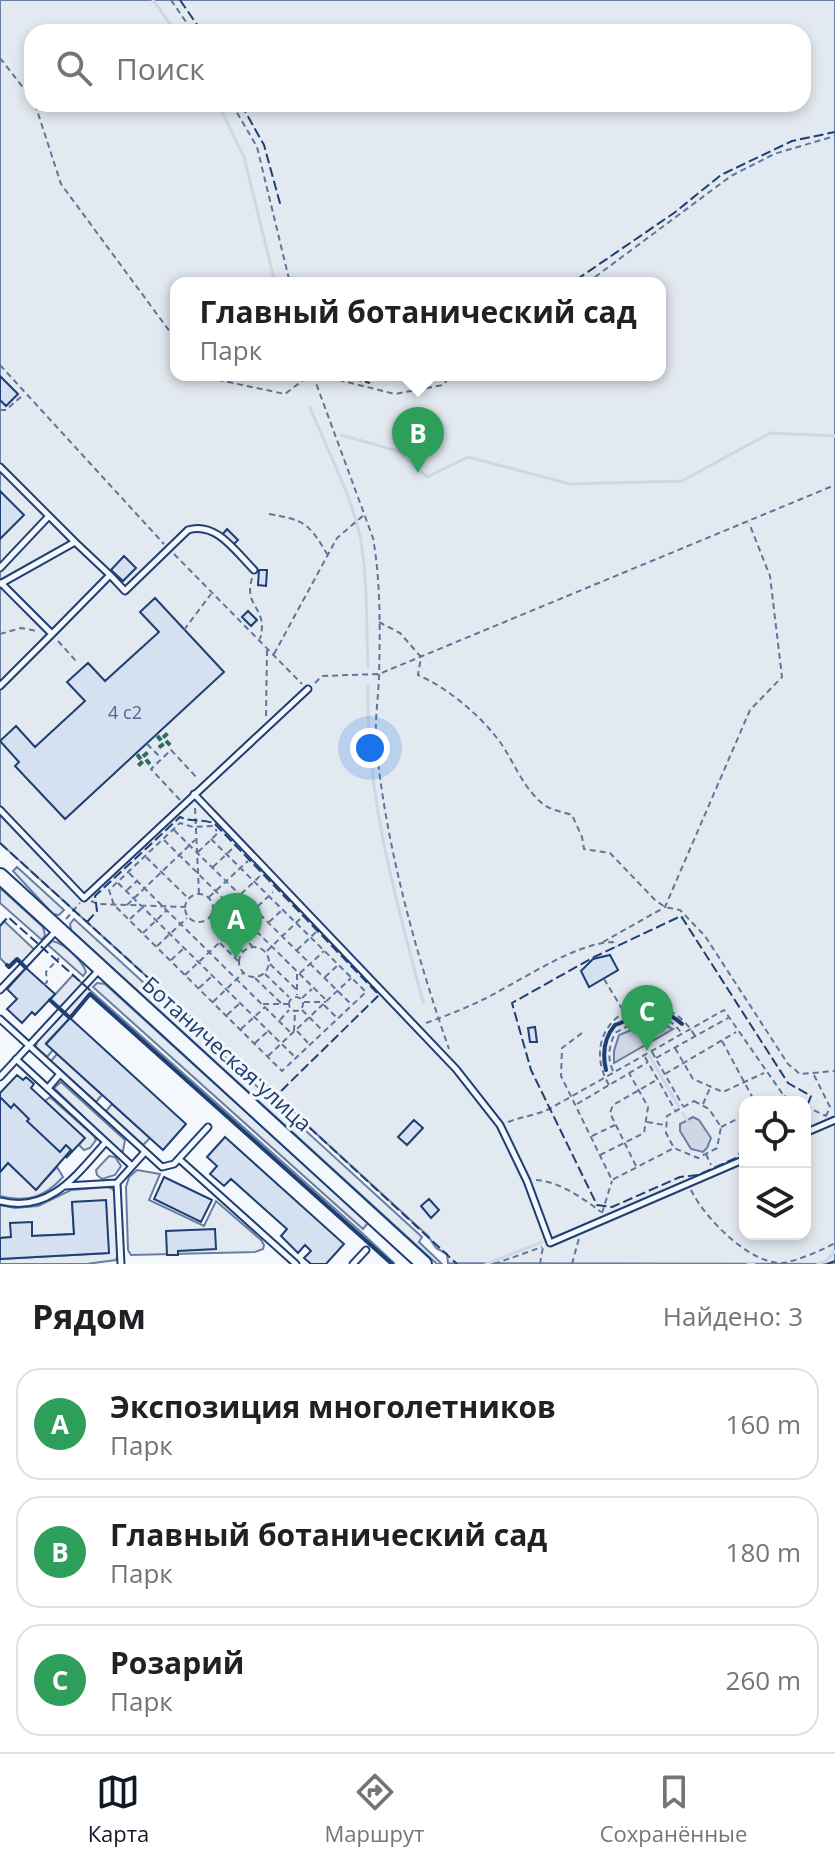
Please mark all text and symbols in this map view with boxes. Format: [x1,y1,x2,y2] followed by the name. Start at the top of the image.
[24,24,811,112] search box
[52,46,96,90] icon: search
[116,48,205,89] text: Поиск
[170,277,666,381] popup
[199,291,637,332] text: Главный ботанический сад
[199,332,262,368] text: Парк
[392,407,444,473] pin: B
[108,700,142,724] house number: 4 с2
[350,728,390,768] your location
[210,893,262,959] pin: A
[136,969,319,1138] street label: Ботаническая улица
[621,985,673,1051] pin: C
[739,1096,811,1240] map controls
[739,1096,811,1168] button: locate
[739,1168,811,1240] button: layers
[32,1293,146,1339] text: Рядом
[663,1298,803,1334] text: Найдено: 3
[110,1386,556,1427] text: Экспозиция многолетников
[51,1406,69,1442] text: A
[726,1406,801,1442] text: 160 m
[110,1427,173,1463] text: Парк
[110,1514,547,1555] text: Главный ботанический сад
[51,1534,69,1570] text: B
[726,1534,801,1570] text: 180 m
[110,1555,173,1591] text: Парк
[110,1642,244,1683] text: Розарий
[52,1662,68,1698] text: C
[726,1662,801,1698] text: 260 m
[110,1683,173,1719] text: Парк
[88,1770,149,1848] tab: Карта
[325,1770,424,1848] tab: Маршрут
[600,1770,747,1848] tab: Сохранённые

